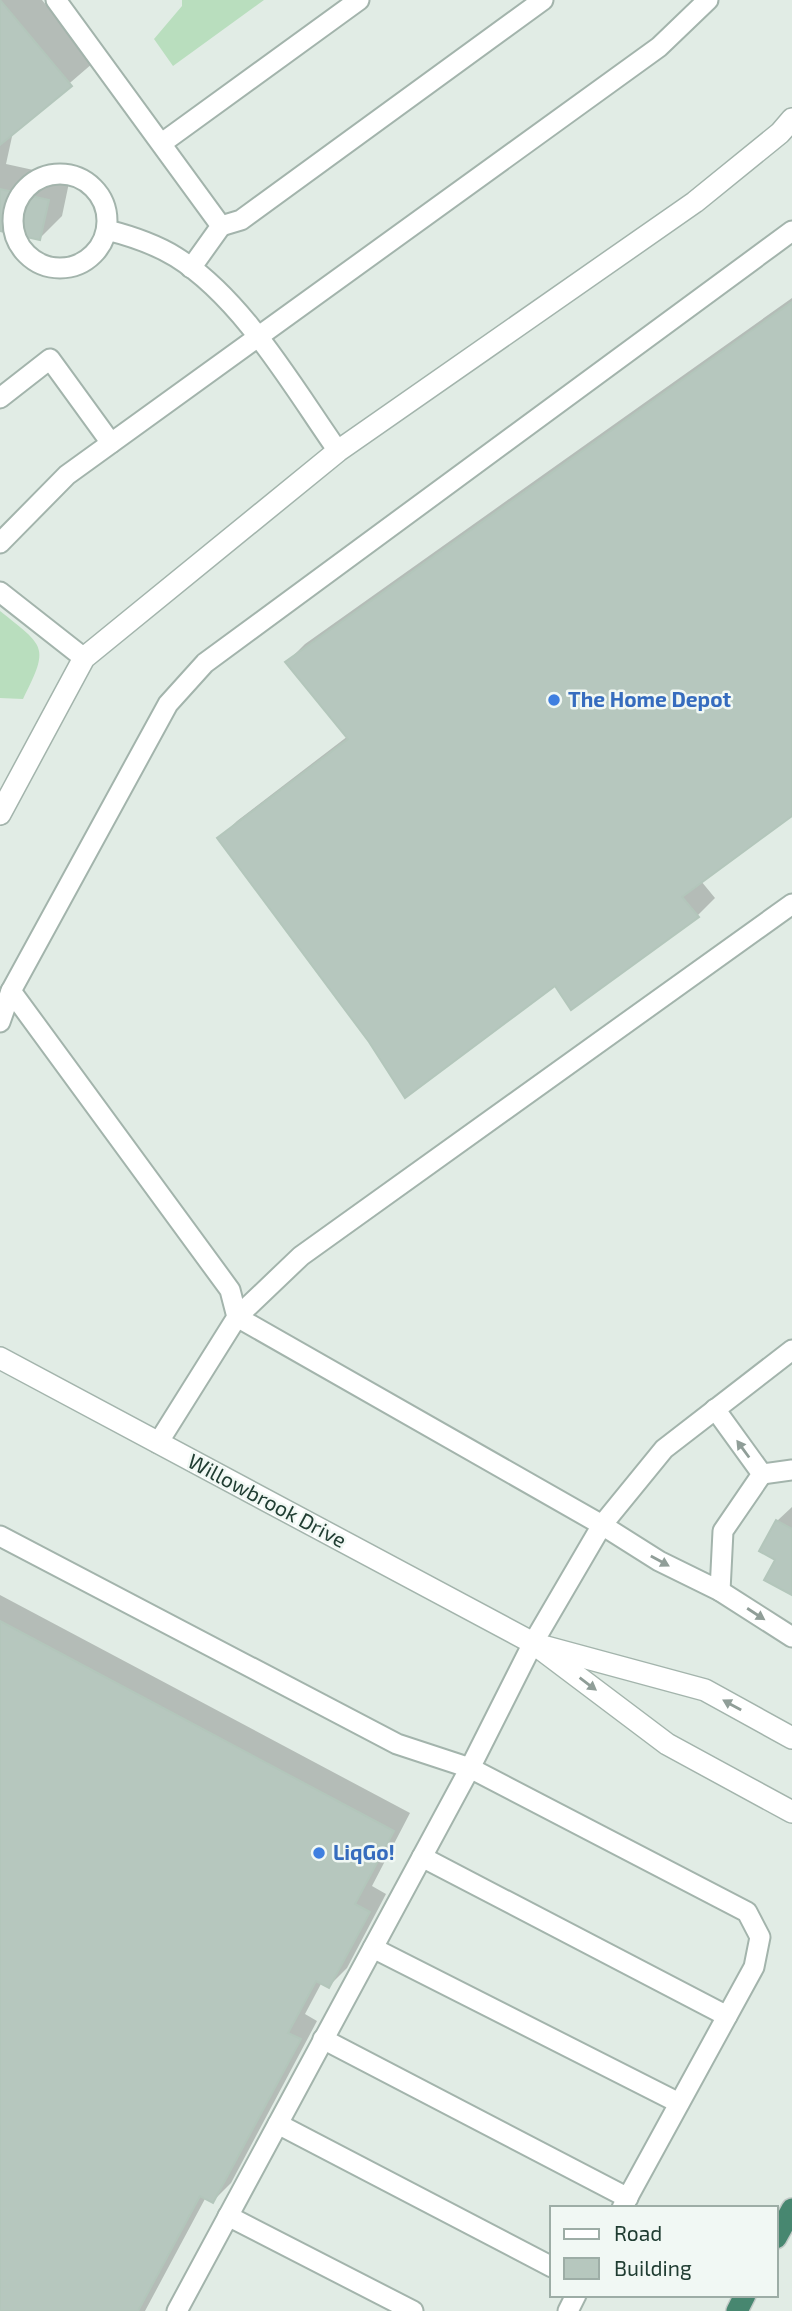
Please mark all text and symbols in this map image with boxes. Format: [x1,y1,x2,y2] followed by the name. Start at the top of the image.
[568,686,732,711] place label: The Home Depot
[546,692,562,708] marker: The Home Depot
[736,1440,750,1458] one-way arrow
[184,1447,351,1552] street label: Willowbrook Drive
[651,1555,670,1567] one-way arrow
[747,1607,766,1620] one-way arrow
[579,1677,597,1691] one-way arrow
[722,1699,742,1711] one-way arrow
[333,1839,395,1864] place label: LiqGo!
[311,1845,327,1861] marker: LiqGo!
[550,2206,778,2297] legend
[614,2220,662,2245] text: Road
[614,2255,692,2280] text: Building

